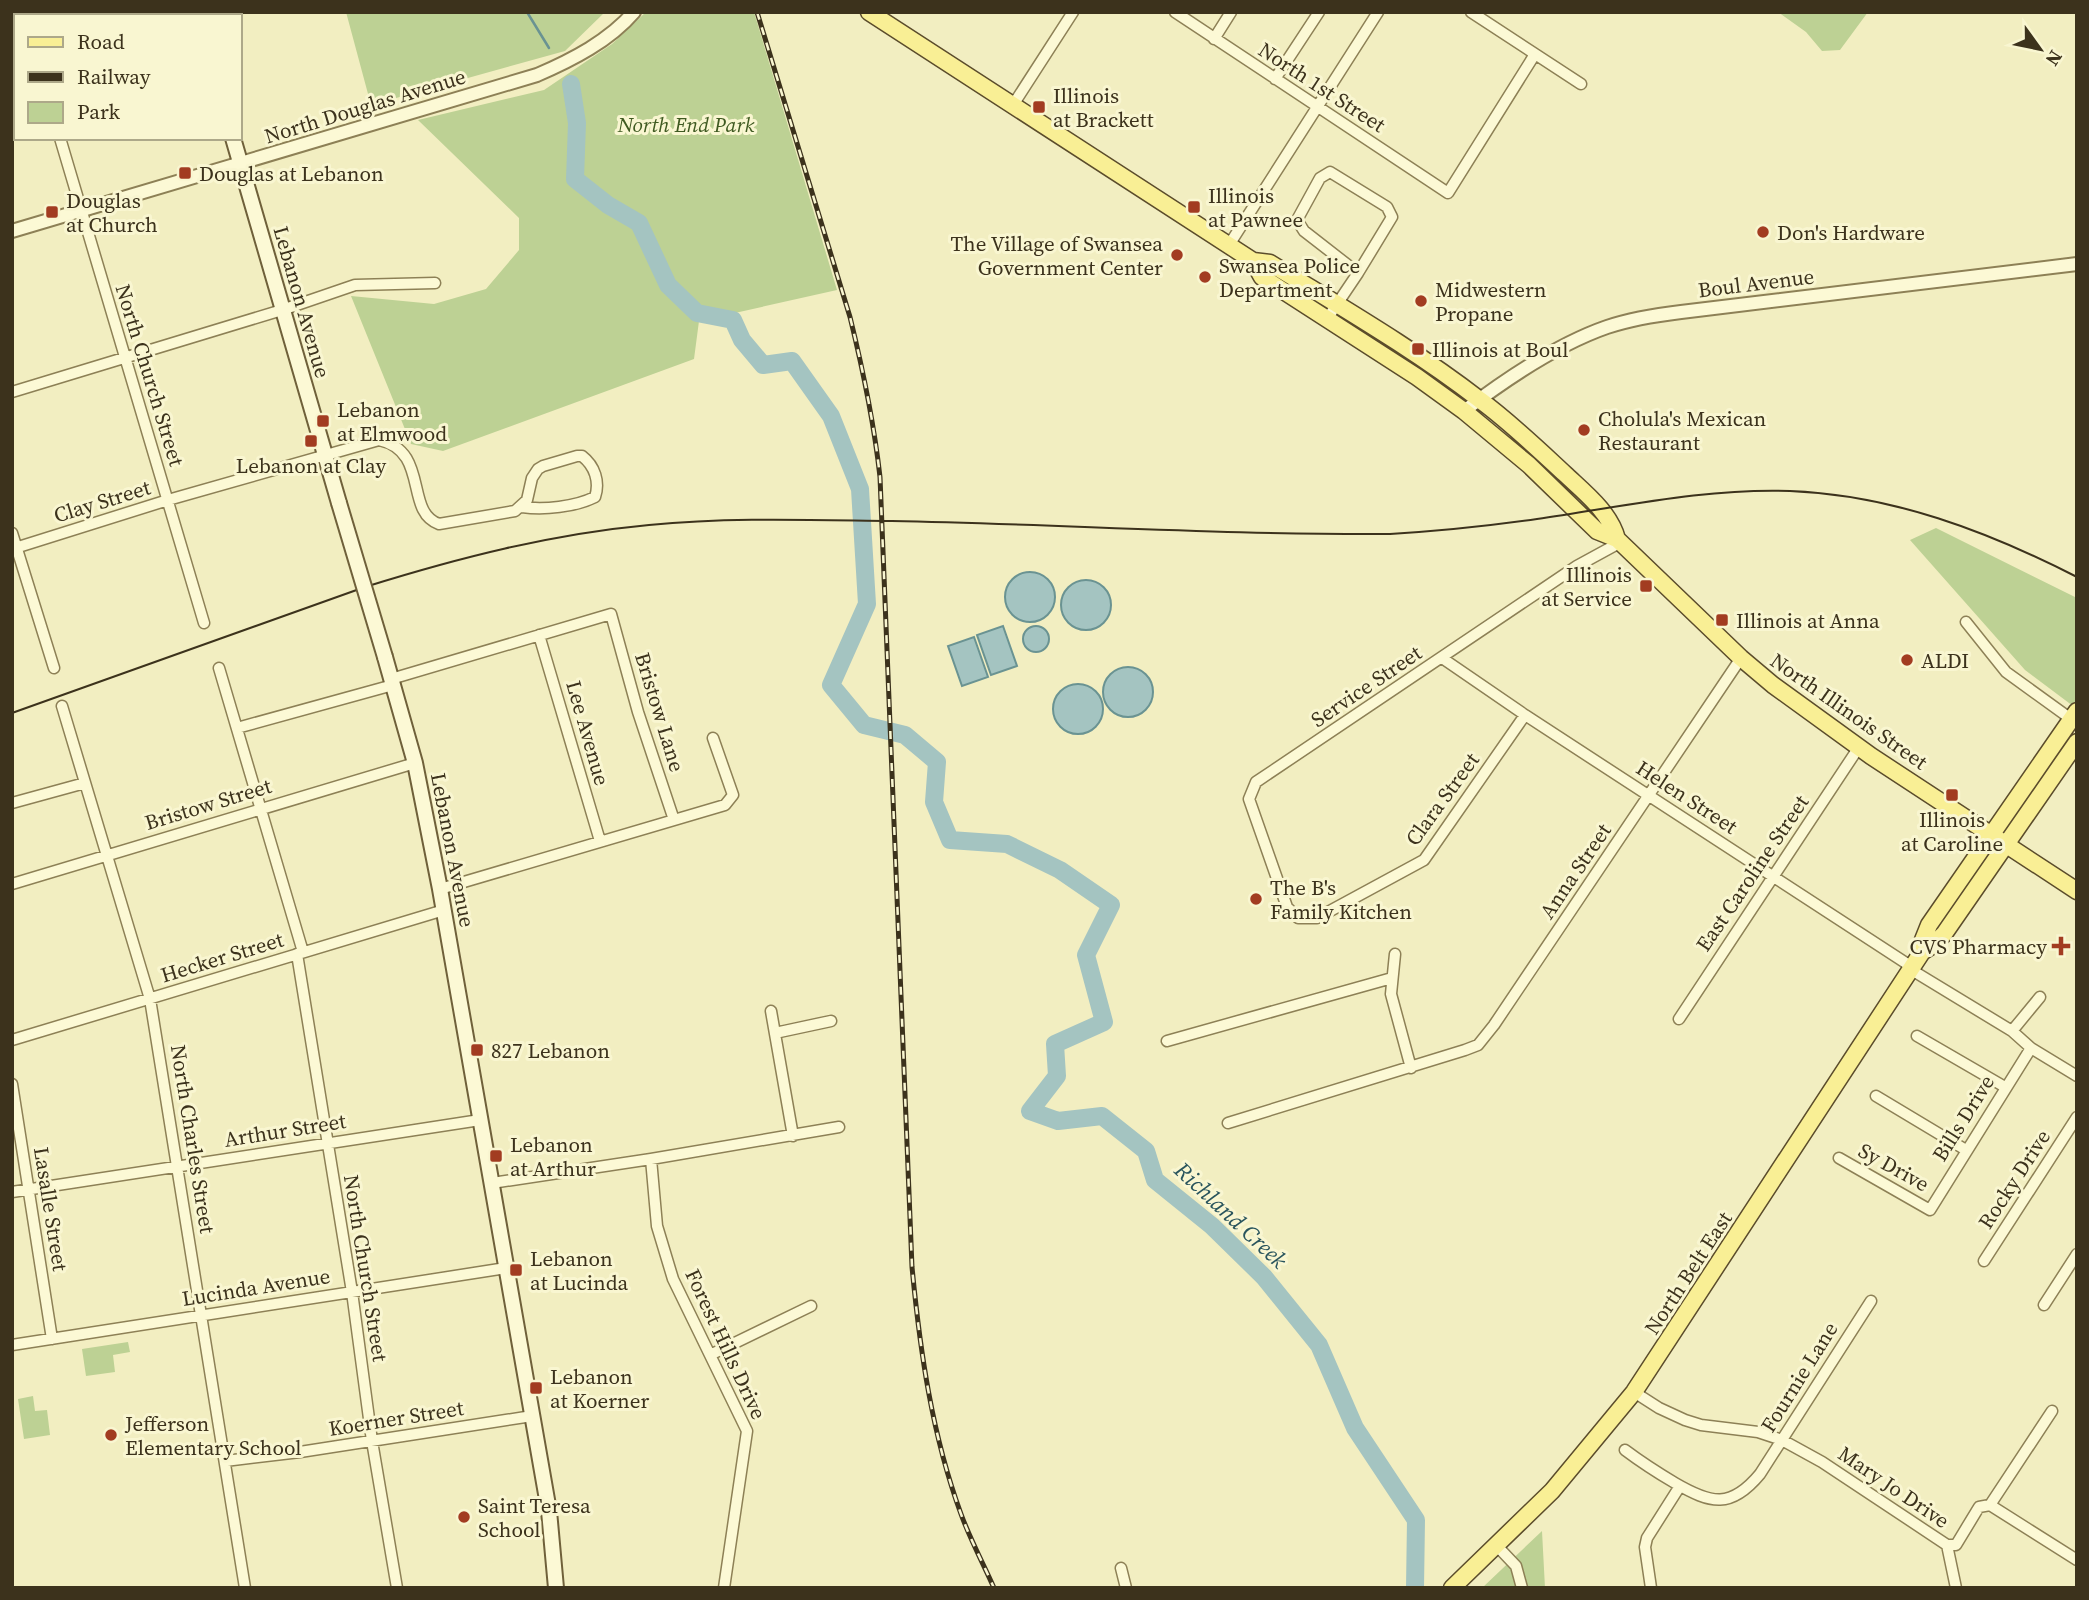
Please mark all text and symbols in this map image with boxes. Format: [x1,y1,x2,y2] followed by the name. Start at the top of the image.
[14,14,242,140] legend
[2005,14,2075,84] north arrow
[77,27,125,56] text: Road
[1253,35,1391,139] street label: North 1st Street
[2039,45,2069,71] text: N
[77,62,151,91] text: Railway
[261,62,469,150] street label: North Douglas Avenue
[1053,81,1154,134] place label: Illinois at Brackett
[77,97,121,126] text: Park
[1031,99,1047,115] marker: Illinois at Brackett
[617,110,754,139] park label: North End Park
[199,159,384,188] place label: Douglas at Lebanon
[177,165,193,181] marker: Douglas at Lebanon
[1208,181,1303,234] place label: Illinois at Pawnee
[66,186,158,239] place label: Douglas at Church
[1186,199,1202,215] marker: Illinois at Pawnee
[44,204,60,220] marker: Douglas at Church
[1777,218,1925,247] place label: Don's Hardware
[266,223,338,381] street label: Lebanon Avenue
[1755,224,1771,240] marker: Don's Hardware
[950,229,1163,282] place label: The Village of Swansea Government Center
[1169,247,1185,263] marker: The Village of Swansea Government Center
[1219,251,1360,304] place label: Swansea Police Department
[1696,261,1816,305] street label: Boul Avenue
[1197,269,1213,285] marker: Swansea Police Department
[1435,275,1547,328] place label: Midwestern Propane
[109,280,192,470] street label: North Church Street
[1413,293,1429,309] marker: Midwestern Propane
[1432,335,1569,364] place label: Illinois at Boul
[1410,341,1426,357] marker: Illinois at Boul
[337,395,447,448] place label: Lebanon at Elmwood
[1598,404,1767,457] place label: Cholula's Mexican Restaurant
[315,413,331,429] marker: Lebanon at Elmwood
[1576,422,1592,438] marker: Cholula's Mexican Restaurant
[303,433,319,449] marker: Lebanon at Clay
[236,451,387,480] place label: Lebanon at Clay
[50,473,154,529] street label: Clay Street
[1541,560,1632,613] place label: Illinois at Service
[1638,578,1654,594] marker: Illinois at Service
[1736,606,1880,635] place label: Illinois at Anna
[1714,612,1730,628] marker: Illinois at Anna
[1305,638,1427,734] street label: Service Street
[1765,646,1934,776] street label: North Illinois Street
[1921,646,1969,675] place label: ALDI
[628,649,692,775] street label: Bristow Lane
[1899,652,1915,668] marker: ALDI
[559,677,617,789] street label: Lee Avenue
[1398,746,1486,851] street label: Clara Street
[1631,753,1743,841] street label: Helen Street
[424,770,482,930] street label: Lebanon Avenue
[141,771,275,837] street label: Bristow Street
[1944,787,1960,803] marker: Illinois at Caroline
[1689,789,1815,957] street label: East Caroline Street
[1901,805,2003,858] place label: Illinois at Caroline
[1532,817,1618,924] street label: Anna Street
[1270,873,1412,926] place label: The B's Family Kitchen
[1248,891,1264,907] marker: The B's Family Kitchen
[157,925,287,989] street label: Hecker Street
[1910,932,2047,961] place label: CVS Pharmacy
[2053,938,2069,954] marker: CVS Pharmacy
[491,1036,610,1065] place label: 827 Lebanon
[469,1042,485,1058] marker: 827 Lebanon
[164,1043,222,1236] street label: North Charles Street
[1925,1069,2001,1167] street label: Bills Drive
[222,1106,348,1154] street label: Arthur Street
[1971,1124,2057,1234] street label: Rocky Drive
[510,1130,596,1183] place label: Lebanon at Arthur
[1853,1136,1935,1198] street label: Sy Drive
[27,1145,75,1273] street label: Lasalle Street
[488,1148,504,1164] marker: Lebanon at Arthur
[1167,1154,1294,1276] water label: Richland Creek
[337,1172,395,1364] street label: North Church Street
[1637,1206,1739,1340] street label: North Belt East
[530,1244,628,1297] place label: Lebanon at Lucinda
[180,1261,332,1313] street label: Lucinda Avenue
[508,1262,524,1278] marker: Lebanon at Lucinda
[678,1264,774,1424] street label: Forest Hills Drive
[1754,1316,1844,1438] street label: Fournie Lane
[550,1362,650,1415] place label: Lebanon at Koerner
[528,1380,544,1396] marker: Lebanon at Koerner
[326,1393,466,1443] street label: Koerner Street
[124,1409,302,1462] place label: Jefferson Elementary School
[103,1427,119,1443] marker: Jefferson Elementary School
[1833,1439,1955,1535] street label: Mary Jo Drive
[478,1491,591,1544] place label: Saint Teresa School
[456,1509,472,1525] marker: Saint Teresa School

